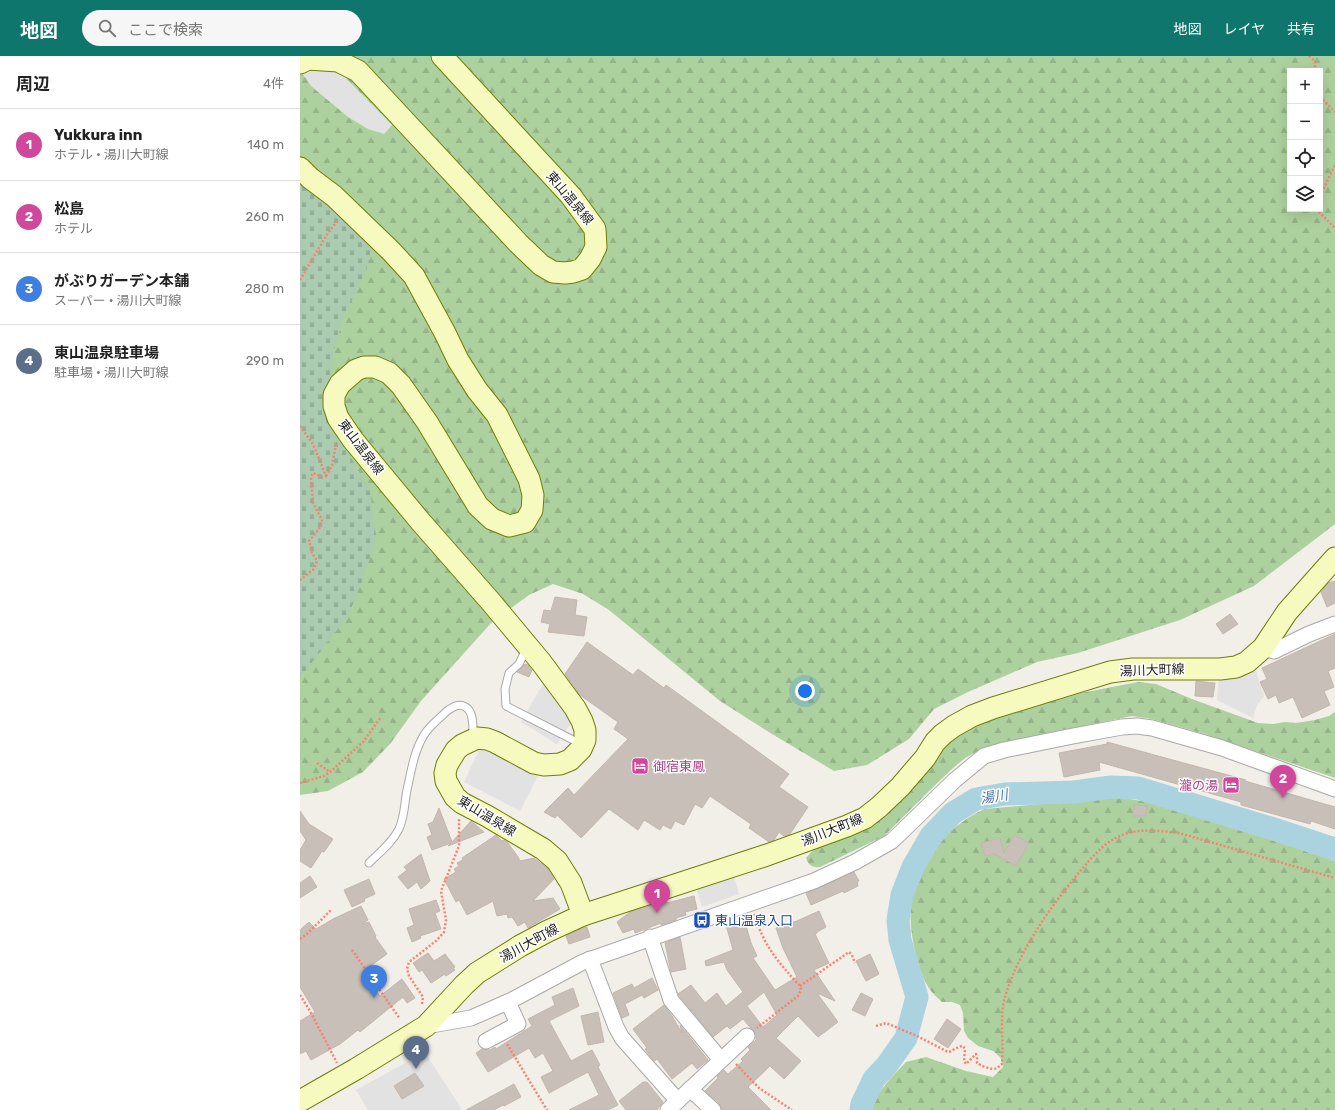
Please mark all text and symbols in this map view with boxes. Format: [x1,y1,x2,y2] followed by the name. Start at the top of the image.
[82,10,362,46] search box
[96,17,118,39] icon: search
[20,19,58,42] text: 地図
[128,21,203,39] text: ここで検索
[1173,21,1201,38] text: 地図
[1223,21,1265,38] text: レイヤ
[1287,21,1315,38] text: 共有
[1287,68,1323,212] map controls
[1287,68,1323,104] button: +
[16,74,50,94] text: 周辺
[263,76,284,91] text: 4件
[1287,104,1323,140] button: −
[54,126,142,144] text: Yukkura inn
[26,137,32,152] text: 1
[247,137,284,152] text: 140 m
[1287,140,1323,176] button: locate
[54,147,169,162] text: ホテル · 湯川大町線
[543,168,597,228] street label: 東山温泉線
[1287,176,1323,212] button: layers
[54,200,84,218] text: 松島
[25,209,33,224] text: 2
[246,209,284,224] text: 260 m
[54,221,93,236] text: ホテル
[54,272,189,290] text: がぶりガーデン本舗
[25,281,33,296] text: 3
[245,281,284,296] text: 280 m
[54,293,182,308] text: スーパー · 湯川大町線
[54,344,159,362] text: 東山温泉駐車場
[25,353,33,368] text: 4
[246,353,284,368] text: 290 m
[54,365,169,380] text: 駐車場 · 湯川大町線
[335,417,387,477] street label: 東山温泉線
[1119,661,1185,679] street label: 湯川大町線
[795,681,815,701] your location
[630,756,650,776] hotel icon: 御宿東鳳
[653,759,705,774] place label: 御宿東鳳
[1270,765,1296,798] pin: 2
[1221,775,1241,795] hotel icon: 瀧の湯
[1179,778,1218,793] place label: 瀧の湯
[979,786,1011,808] water label: 湯川
[455,793,519,839] street label: 東山温泉線
[799,811,865,849] street label: 湯川大町線
[644,880,670,913] pin: 1
[692,910,712,930] bus stop icon: 東山温泉入口
[715,913,793,928] place label: 東山温泉入口
[497,921,561,965] street label: 湯川大町線
[361,965,387,998] pin: 3
[403,1036,429,1069] pin: 4

